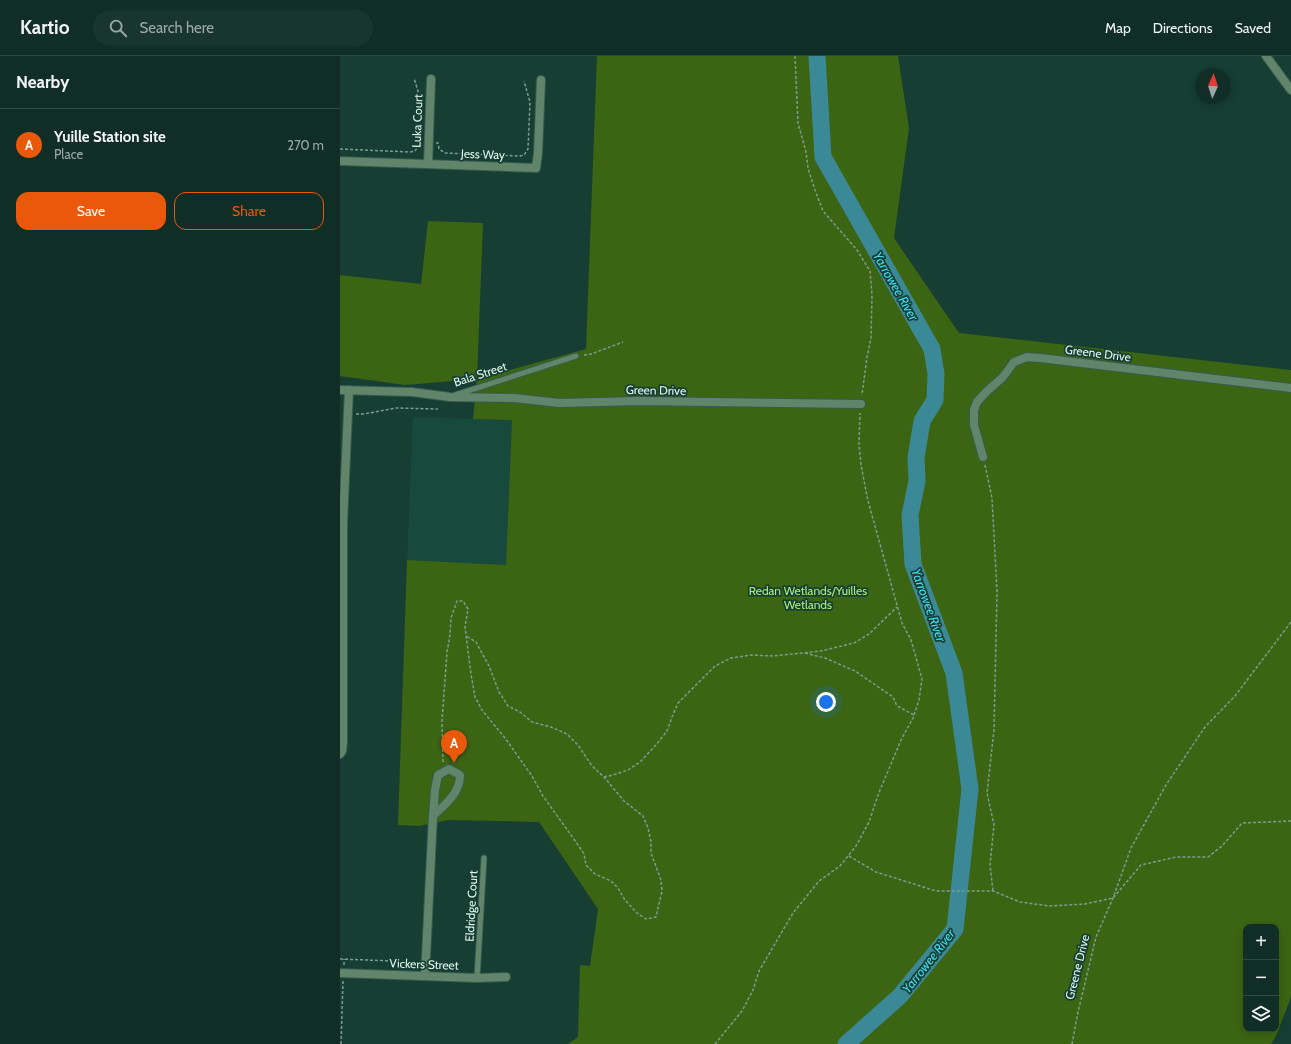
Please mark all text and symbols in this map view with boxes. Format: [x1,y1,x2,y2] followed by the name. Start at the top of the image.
[93,10,373,46] search box
[20,16,69,39] text: Kartio
[107,17,129,39] icon: search
[139,19,214,37] text: Search here
[1105,19,1131,37] text: Map
[1153,19,1213,37] text: Directions
[1235,19,1271,37] text: Saved
[1195,68,1231,104] north arrow
[16,72,69,92] text: Nearby
[409,94,425,148] street label: Luka Court
[54,128,166,146] text: Yuille Station site
[25,137,33,153] text: A
[287,137,324,153] text: 270 m
[54,146,83,162] text: Place
[460,146,505,162] street label: Jess Way
[16,192,166,230] button: Save
[174,192,324,230] button: Share
[870,249,923,324] water label: Yarrowee River
[1064,342,1132,364] street label: Greene Drive
[451,358,509,390] street label: Bala Street
[626,382,686,398] street label: Green Drive
[908,566,950,645] water label: Yarrowee River
[749,583,867,612] park label: Redan Wetlands/Yuilles Wetlands
[816,692,836,712] your location
[441,730,467,763] pin: A
[462,870,480,942] street label: Eldridge Court
[1243,924,1279,1032] map controls
[1243,924,1279,960] button: +
[898,925,958,996] water label: Yarrowee River
[1062,933,1092,1001] street label: Greene Drive
[389,955,459,973] street label: Vickers Street
[1243,960,1279,996] button: −
[1243,996,1279,1032] button: layers

